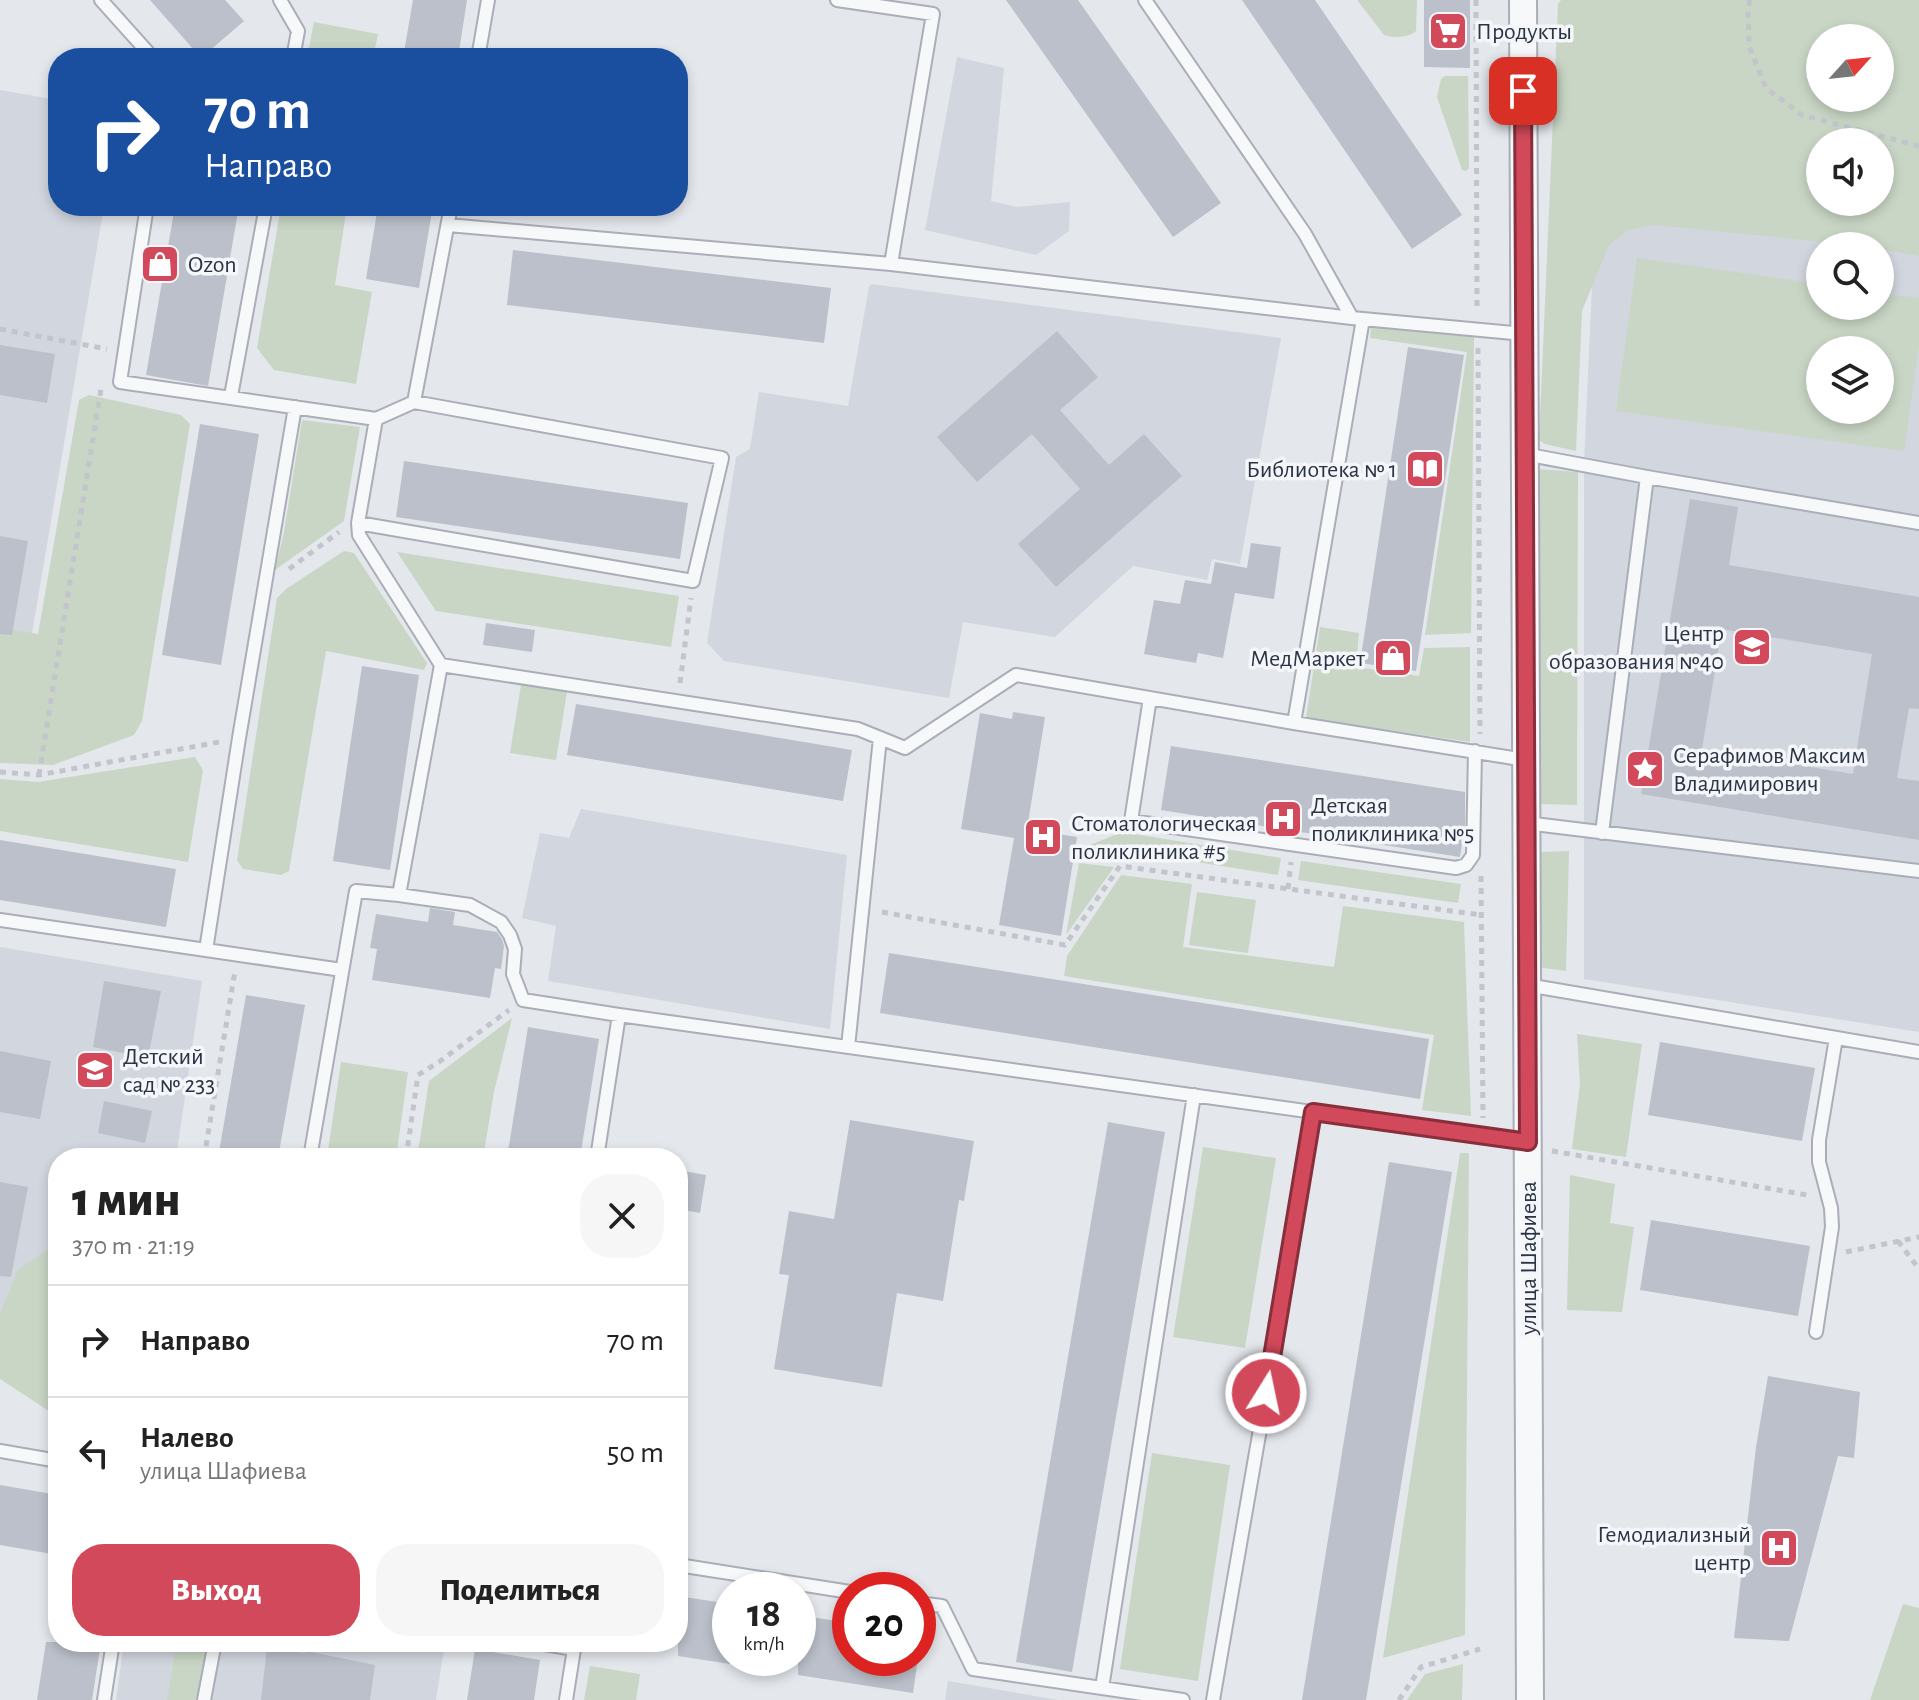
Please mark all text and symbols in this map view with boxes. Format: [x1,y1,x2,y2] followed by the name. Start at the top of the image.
[1427,10,1469,52] supermarket icon: Продукты
[1476,20,1572,44] place label: Продукты
[1806,24,1894,112] north arrow
[1806,24,1894,424] map controls
[1489,57,1557,125] pin
[1501,69,1545,113] icon: arrive
[72,80,176,184] icon: right
[204,83,311,139] text: 70 m
[1806,128,1894,216] button: sound
[204,148,332,184] text: Направо
[1806,232,1894,320] button: search
[139,243,181,285] shop icon: Ozon
[188,253,237,277] place label: Ozon
[1806,336,1894,424] button: layers
[1404,448,1446,490] library icon: Библиотека № 1
[1246,458,1397,482] place label: Библиотека № 1
[1549,622,1724,674] place label: Центр образования №40
[1731,626,1773,668] school or university icon: Центр образования №40
[1372,637,1414,679] shop icon: МедМаркет
[1250,647,1365,671] place label: МедМаркет
[1673,744,1866,796] place label: Серафимов Максим Владимирович
[1624,748,1666,790] place icon: Серафимов Максим Владимирович
[1311,794,1474,846] place label: Детская поликлиника №5
[1262,798,1304,840] hospital icon: Детская поликлиника №5
[1071,812,1257,864] place label: Стоматологическая поликлиника #5
[1022,816,1064,858] hospital icon: Стоматологическая поликлиника #5
[123,1045,215,1097] place label: Детский сад № 233
[74,1049,116,1091] school or university icon: Детский сад № 233
[580,1174,664,1258] button: close
[72,1177,181,1225] text: 1 мин
[1517,1181,1541,1336] street label: улица Шафиева
[72,1233,195,1259] text: 370 m · 21:19
[72,1319,116,1363] icon: right
[140,1326,250,1356] text: Направо
[607,1326,664,1356] text: 70 m
[1224,1351,1308,1435] position arrow
[140,1423,234,1453] text: Налево
[72,1431,116,1475] icon: left
[607,1438,664,1468] text: 50 m
[140,1458,307,1484] text: улица Шафиева
[1597,1523,1751,1575] place label: Гемодиализный центр
[1758,1527,1800,1569] hospital icon: Гемодиализный центр
[72,1544,360,1636] button: Выход
[376,1544,664,1636] button: Поделиться
[832,1572,936,1676] speed limit sign: 20
[747,1594,781,1634] text: 18
[743,1634,785,1654] text: km/h

